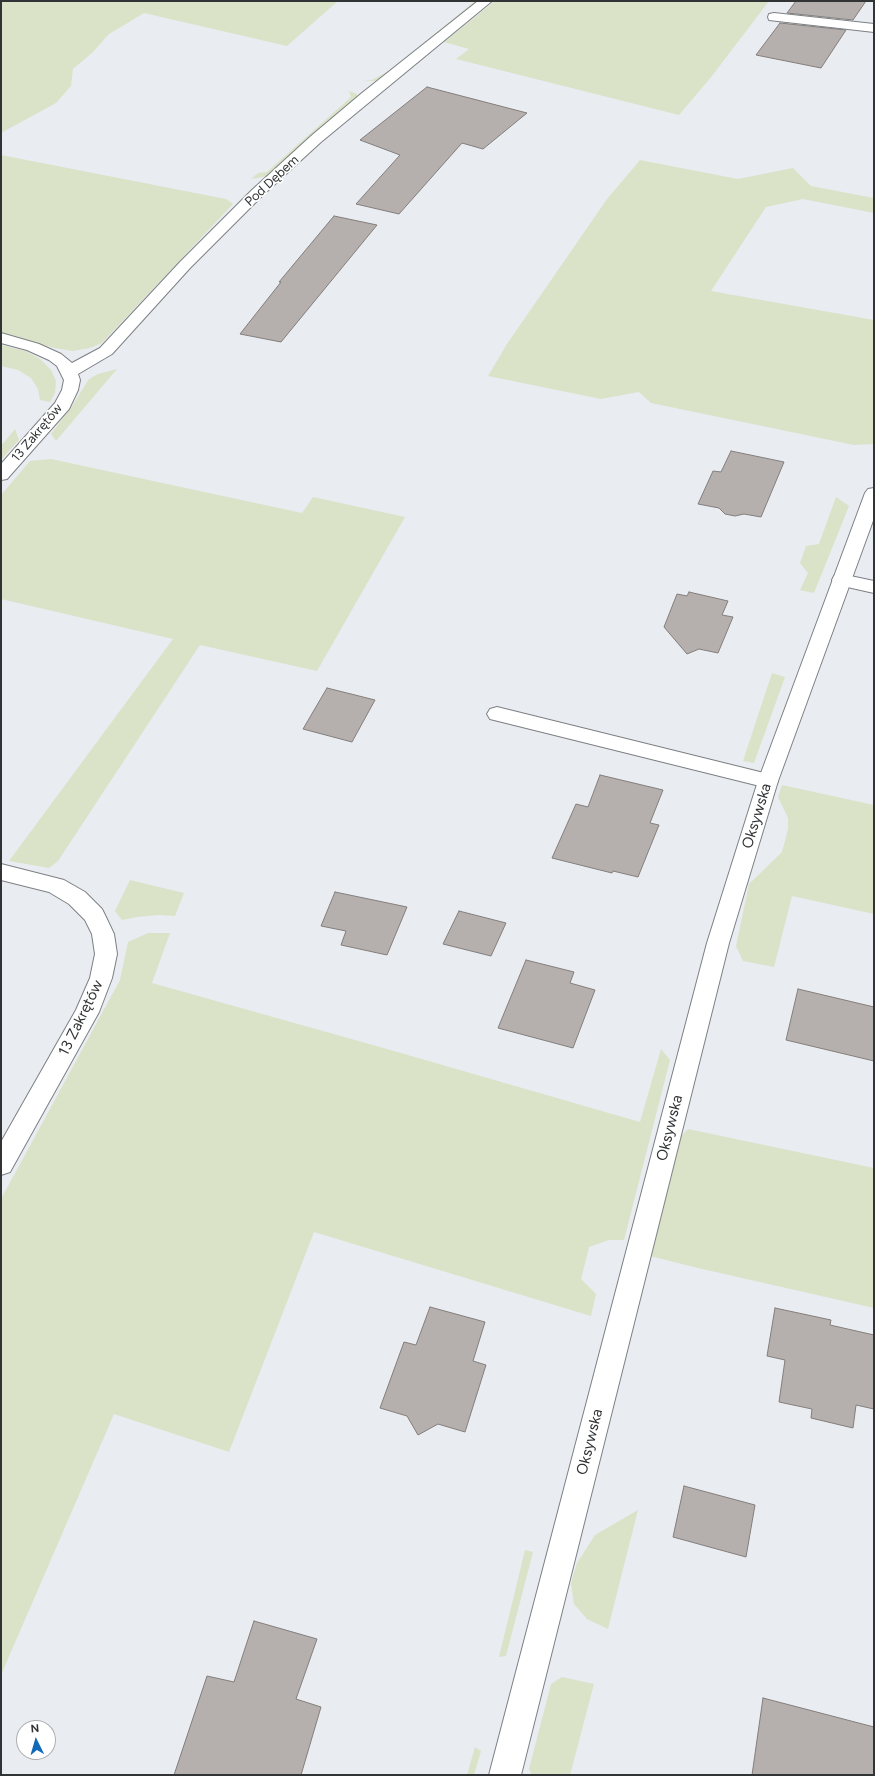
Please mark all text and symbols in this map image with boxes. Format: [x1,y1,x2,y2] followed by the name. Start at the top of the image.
[242,152,302,210] street label: Pod Dębem
[8,401,66,465] street label: 13 Zakrętów
[739,781,775,851] street label: Oksywska
[55,977,107,1059] street label: 13 Zakrętów
[653,1093,687,1163] street label: Oksywska
[573,1407,607,1477] street label: Oksywska
[16,1720,56,1760] north arrow
[30,1722,40,1735] text: N

